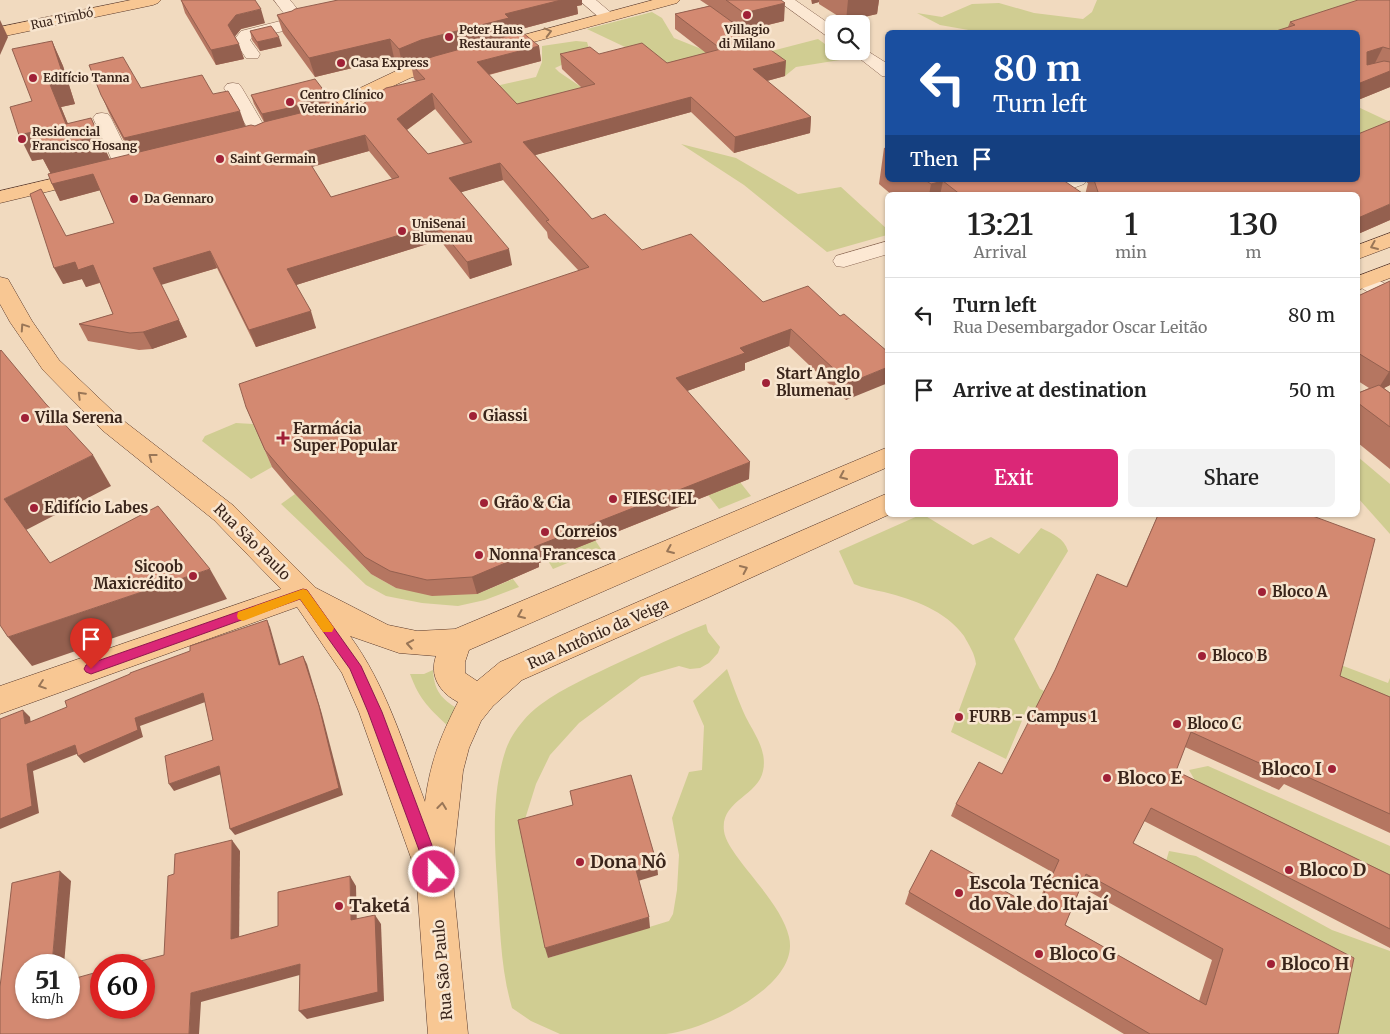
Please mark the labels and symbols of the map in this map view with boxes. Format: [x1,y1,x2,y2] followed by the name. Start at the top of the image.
[29,5,95,32] street label: Rua Timbó
[741,9,753,21] marker: Villagio di Milano
[459,22,531,51] place label: Peter Haus Restaurante
[719,22,775,51] place label: Villagio di Milano
[543,27,552,38] one-way arrow
[443,31,455,43] marker: Peter Haus Restaurante
[351,55,429,70] place label: Casa Express
[335,57,347,69] marker: Casa Express
[43,70,130,85] place label: Edifício Tanna
[27,72,39,84] marker: Edifício Tanna
[299,87,384,116] place label: Centro Clínico Veterinário
[284,96,296,108] marker: Centro Clínico Veterinário
[32,124,138,153] place label: Residencial Francisco Hosang
[16,133,28,145] marker: Residencial Francisco Hosang
[230,151,316,166] place label: Saint Germain
[214,153,226,165] marker: Saint Germain
[144,191,214,206] place label: Da Gennaro
[128,193,140,205] marker: Da Gennaro
[412,216,473,245] place label: UniSenai Blumenau
[396,225,408,237] marker: UniSenai Blumenau
[1370,239,1379,250] one-way arrow
[21,323,30,333] one-way arrow
[776,364,860,400] place label: Start Anglo Blumenau
[760,377,772,389] marker: Start Anglo Blumenau
[78,392,87,401] one-way arrow
[483,406,528,425] place label: Giassi
[34,408,123,427] place label: Villa Serena
[467,410,479,422] marker: Giassi
[19,412,31,424] marker: Villa Serena
[293,419,398,455] place label: Farmácia Super Popular
[277,432,289,444] marker: Farmácia Super Popular
[149,454,158,462] one-way arrow
[839,469,848,480] one-way arrow
[623,489,697,508] place label: FIESC IEL
[494,493,571,512] place label: Grão & Cia
[607,493,619,505] marker: FIESC IEL
[478,497,490,509] marker: Grão & Cia
[44,498,148,517] place label: Edifício Labes
[210,499,295,584] street label: Rua São Paulo
[28,502,40,514] marker: Edifício Labes
[555,522,617,541] place label: Correios
[539,526,551,538] marker: Correios
[666,544,675,555] one-way arrow
[489,545,616,564] place label: Nonna Francesca
[473,549,485,561] marker: Nonna Francesca
[93,557,183,593] place label: Sicoob Maxicrédito
[739,564,748,575] one-way arrow
[187,570,199,582] marker: Sicoob Maxicrédito
[1272,582,1328,601] place label: Bloco A
[1256,586,1268,598] marker: Bloco A
[524,594,671,673] street label: Rua Antônio da Veiga
[517,609,526,619] one-way arrow
[70,618,112,669] pin
[406,639,414,649] one-way arrow
[1212,646,1268,665] place label: Bloco B
[1196,650,1208,662] marker: Bloco B
[39,680,47,690] one-way arrow
[969,707,1097,726] place label: FURB - Campus 1
[953,711,965,723] marker: FURB - Campus 1
[1187,714,1242,733] place label: Bloco C
[1171,718,1183,730] marker: Bloco C
[1261,757,1322,780] place label: Bloco I
[1326,763,1338,775] marker: Bloco I
[1117,766,1183,789] place label: Bloco E
[1101,772,1113,784] marker: Bloco E
[436,802,447,810] one-way arrow
[407,845,459,897] position arrow
[590,850,666,873] place label: Dona Nô
[574,856,586,868] marker: Dona Nô
[1299,858,1367,881] place label: Bloco D
[1283,864,1295,876] marker: Bloco D
[969,871,1109,915] place label: Escola Técnica do Vale do Itajaí
[953,887,965,899] marker: Escola Técnica do Vale do Itajaí
[349,894,410,917] place label: Taketá
[333,900,345,912] marker: Taketá
[429,919,456,1021] street label: Rua São Paulo
[1049,942,1116,965] place label: Bloco G
[1033,948,1045,960] marker: Bloco G
[1281,952,1350,975] place label: Bloco H
[90,954,155,1019] speed limit sign: 60
[1265,958,1277,970] marker: Bloco H

